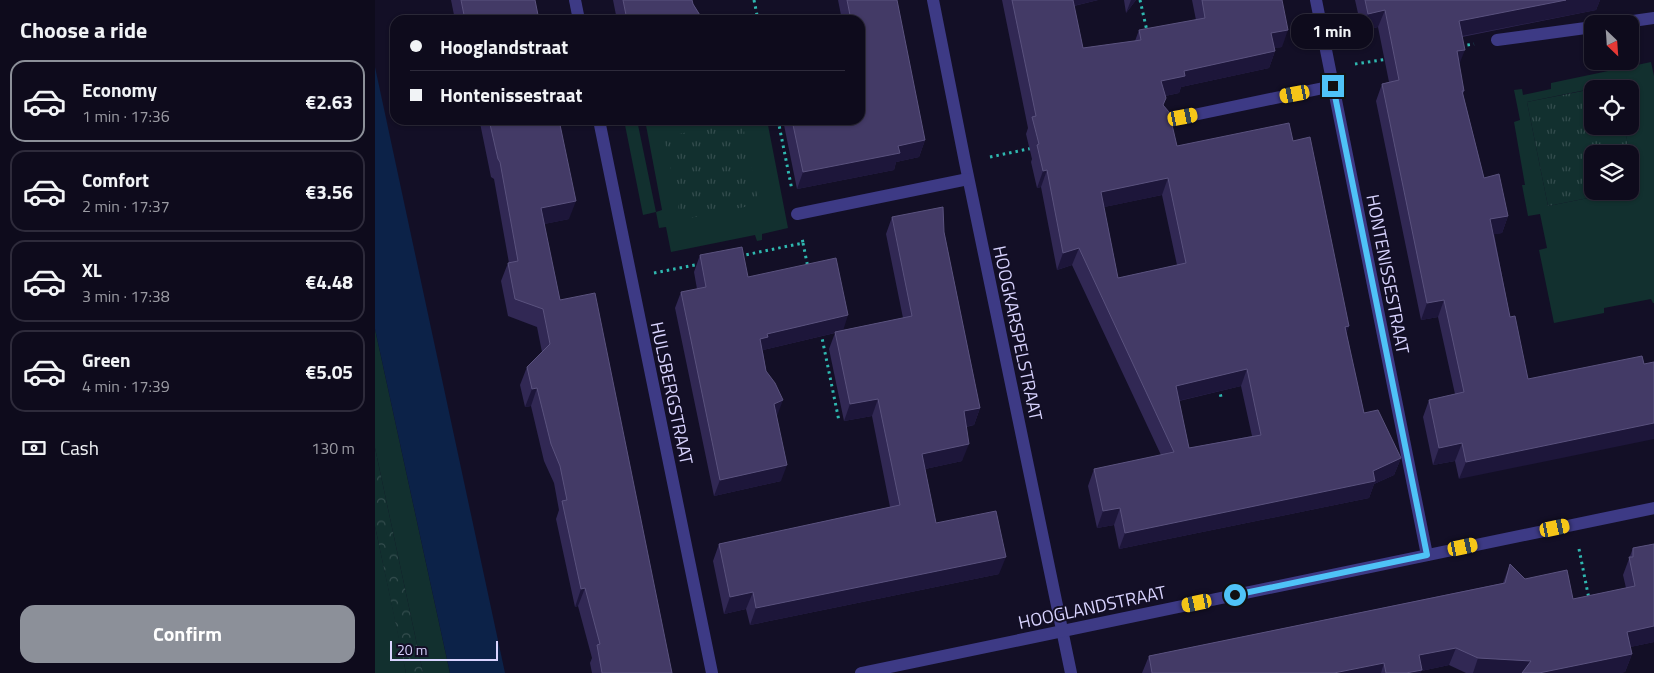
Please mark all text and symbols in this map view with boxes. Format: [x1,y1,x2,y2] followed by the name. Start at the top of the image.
[20,13,147,47] text: Choose a ride
[1292,13,1374,48] callout: 1 min
[1584,15,1639,70] north arrow
[1584,15,1639,200] map controls
[1313,19,1351,43] text: 1 min
[440,32,568,61] text: Hooglandstraat
[82,75,157,104] text: Economy
[1322,75,1344,97] route end
[22,79,67,124] icon: car
[440,80,582,109] text: Hontenissestraat
[1584,80,1639,135] button: locate
[1278,84,1311,104] car
[306,87,353,116] text: €2.63
[82,104,170,128] text: 1 min · 17:36
[1166,107,1199,127] car
[1584,145,1639,200] button: layers
[82,165,149,194] text: Comfort
[22,169,67,214] icon: car
[306,177,353,206] text: €3.56
[1359,192,1417,357] street label: HONTENISSESTRAAT
[82,194,170,218] text: 2 min · 17:37
[986,243,1050,424] street label: HOOGKARSPELSTRAAT
[82,255,102,284] text: XL
[22,259,67,304] icon: car
[306,267,353,296] text: €4.48
[82,284,170,308] text: 3 min · 17:38
[644,319,700,468] street label: HULSBERGSTRAAT
[82,345,131,374] text: Green
[22,349,67,394] icon: car
[306,357,353,386] text: €5.05
[82,374,170,398] text: 4 min · 17:39
[60,433,99,462] text: Cash
[20,434,48,462] icon: cash
[311,436,355,460] text: 130 m
[1538,518,1571,538] car
[1446,537,1479,557] car
[1016,578,1169,636] street label: HOOGLANDSTRAAT
[1224,584,1246,606] route start
[1180,593,1213,613] car
[20,605,355,663] button: Confirm
[390,638,497,661] scale bar
[397,639,427,660] text: 20 m

